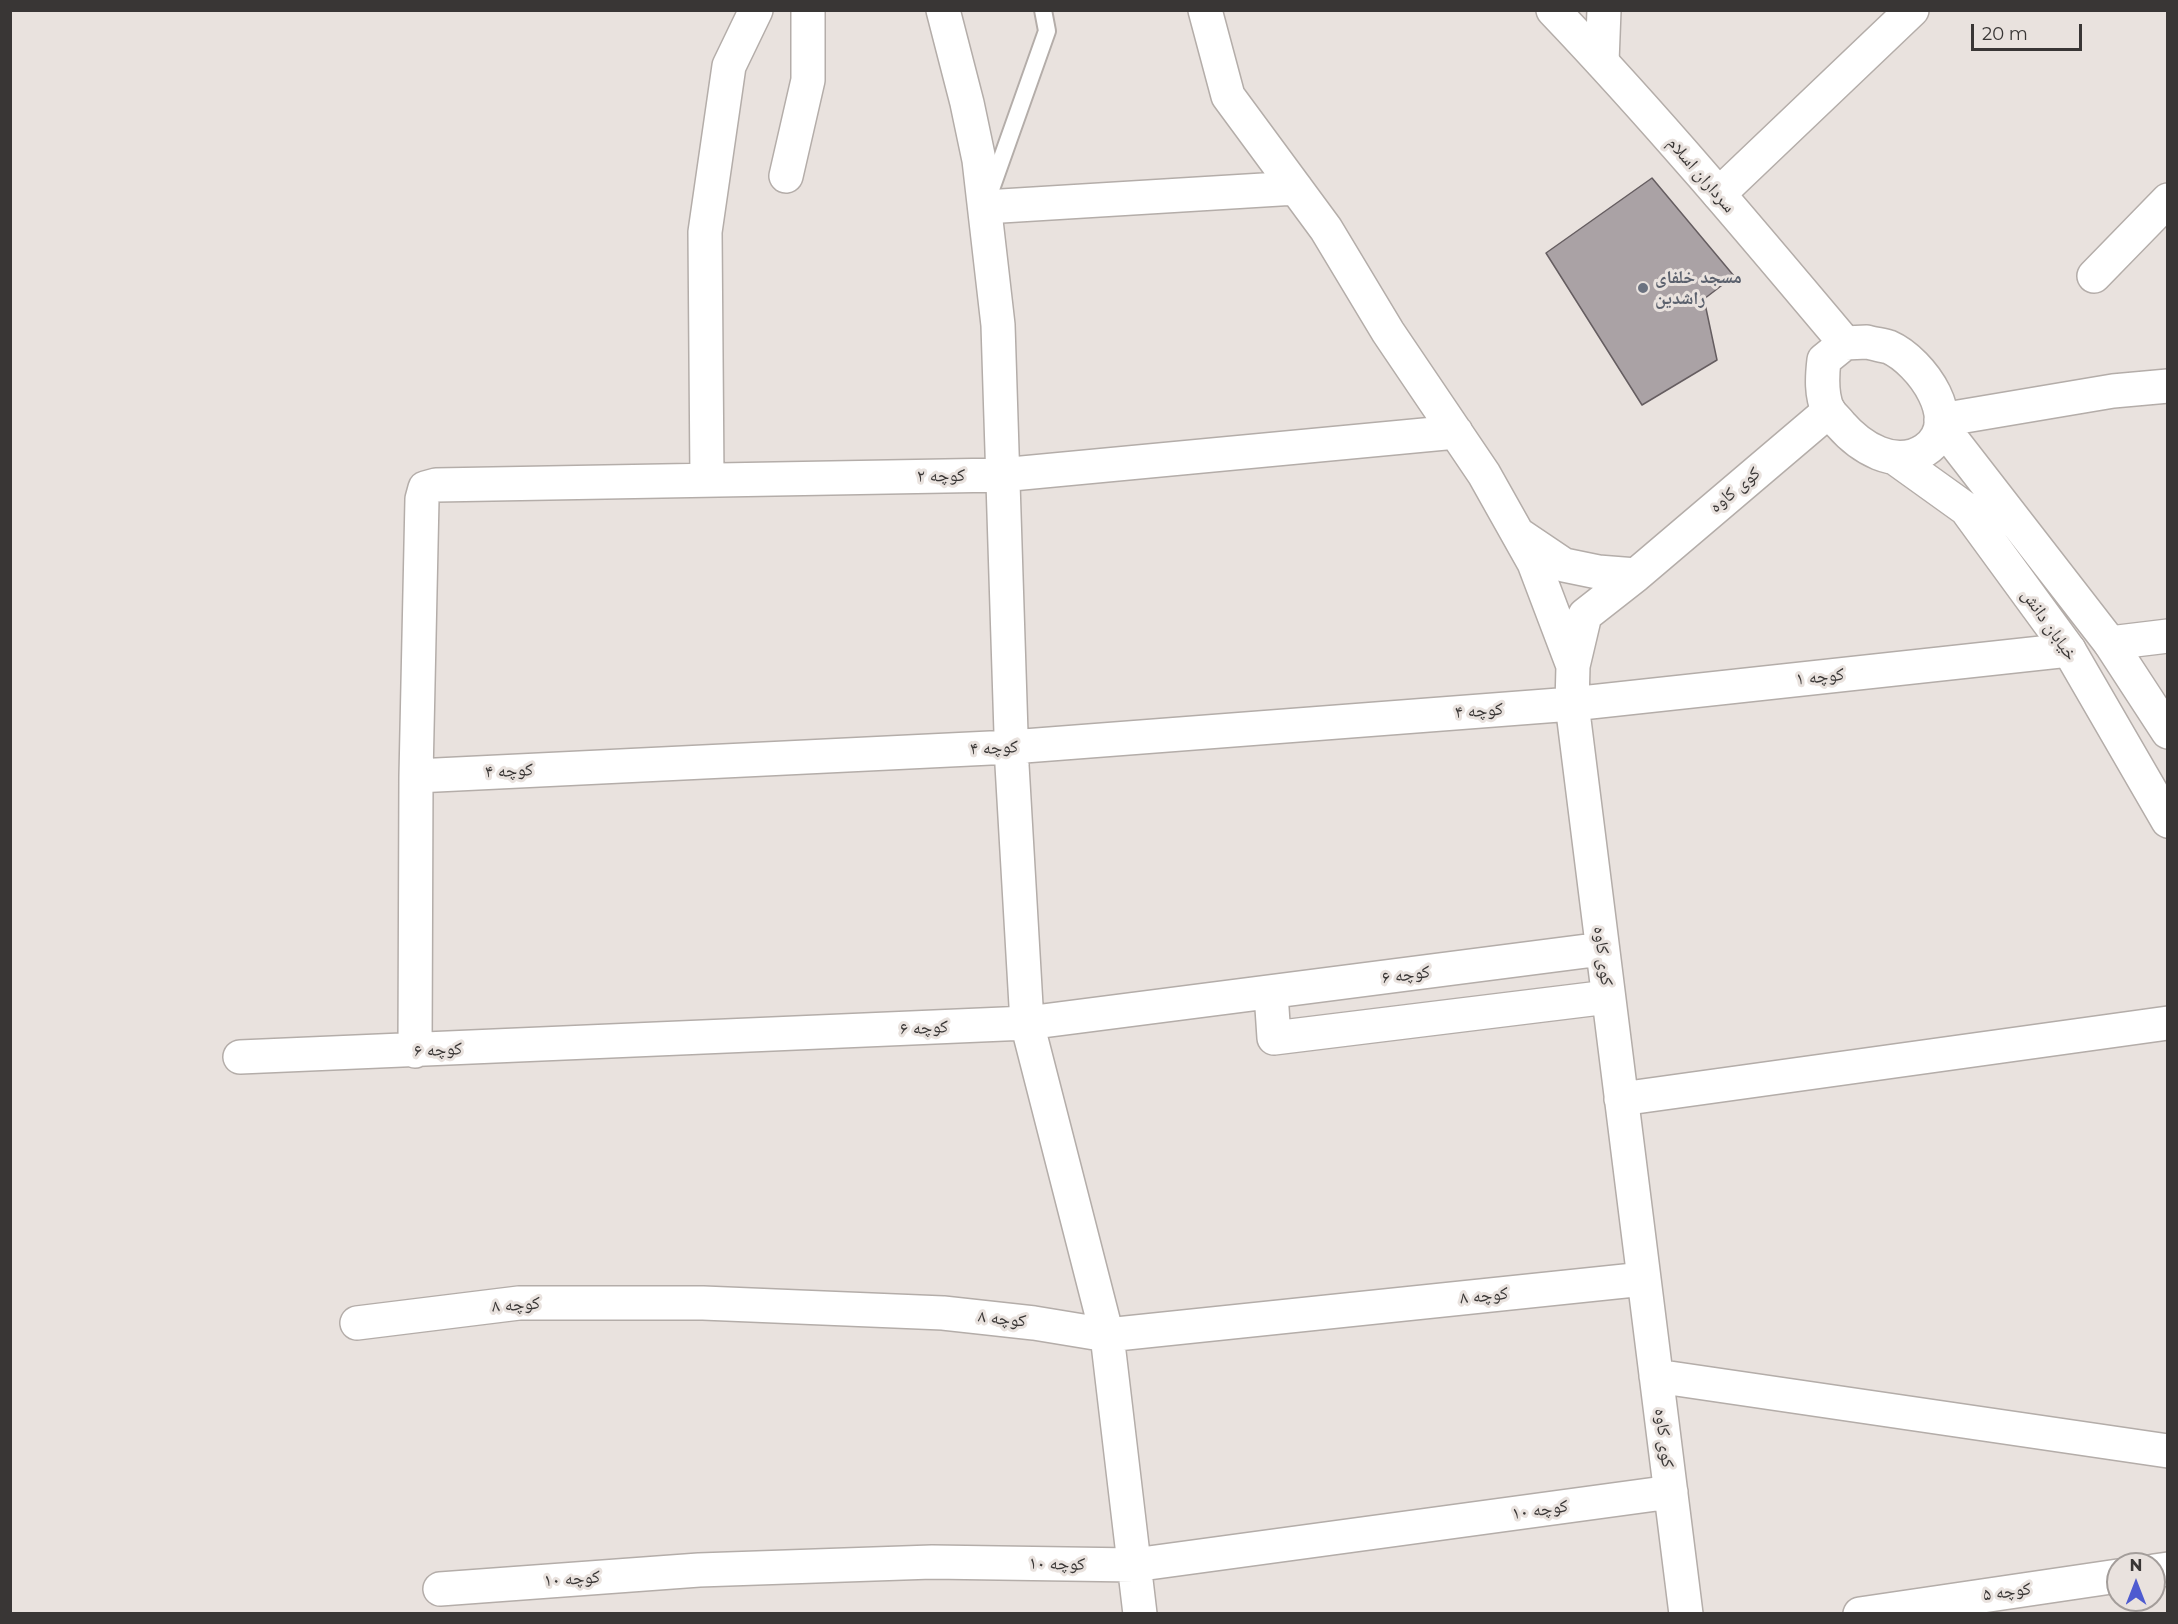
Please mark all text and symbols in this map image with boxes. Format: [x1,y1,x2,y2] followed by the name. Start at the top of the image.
[1974,12,2085,50] scale bar
[1982,23,2028,45] text: 20 m
[1662,133,1740,217] street label: سرداران اسلام
[1655,267,1742,310] place label: مسجد خلفای راشدین
[1636,281,1650,295] marker: مسجد خلفای راشدین
[1705,463,1765,517] street label: کوی کاوه
[917,465,965,487] street label: کوچه ۲
[2017,585,2081,665] street label: خیابان دانش
[1795,664,1845,690] street label: کوچه ۱
[1454,699,1504,723] street label: کوچه ۴
[969,736,1019,760] street label: کوچه ۴
[484,759,534,783] street label: کوچه ۴
[1589,925,1617,987] street label: کوی کاوه
[1381,961,1431,989] street label: کوچه ۶
[899,1016,949,1040] street label: کوچه ۶
[413,1038,463,1062] street label: کوچه ۶
[1459,1283,1509,1309] street label: کوچه ۸
[491,1293,541,1317] street label: کوچه ۸
[977,1306,1027,1332] street label: کوچه ۸
[1650,1407,1678,1469] street label: کوی کاوه
[1511,1495,1569,1525] street label: کوچه ۱۰
[2106,1552,2166,1612] north arrow
[1029,1553,1085,1575] street label: کوچه ۱۰
[2130,1556,2142,1575] text: N
[543,1566,601,1592] street label: کوچه ۱۰
[1982,1578,2032,1606] street label: کوچه ۵

